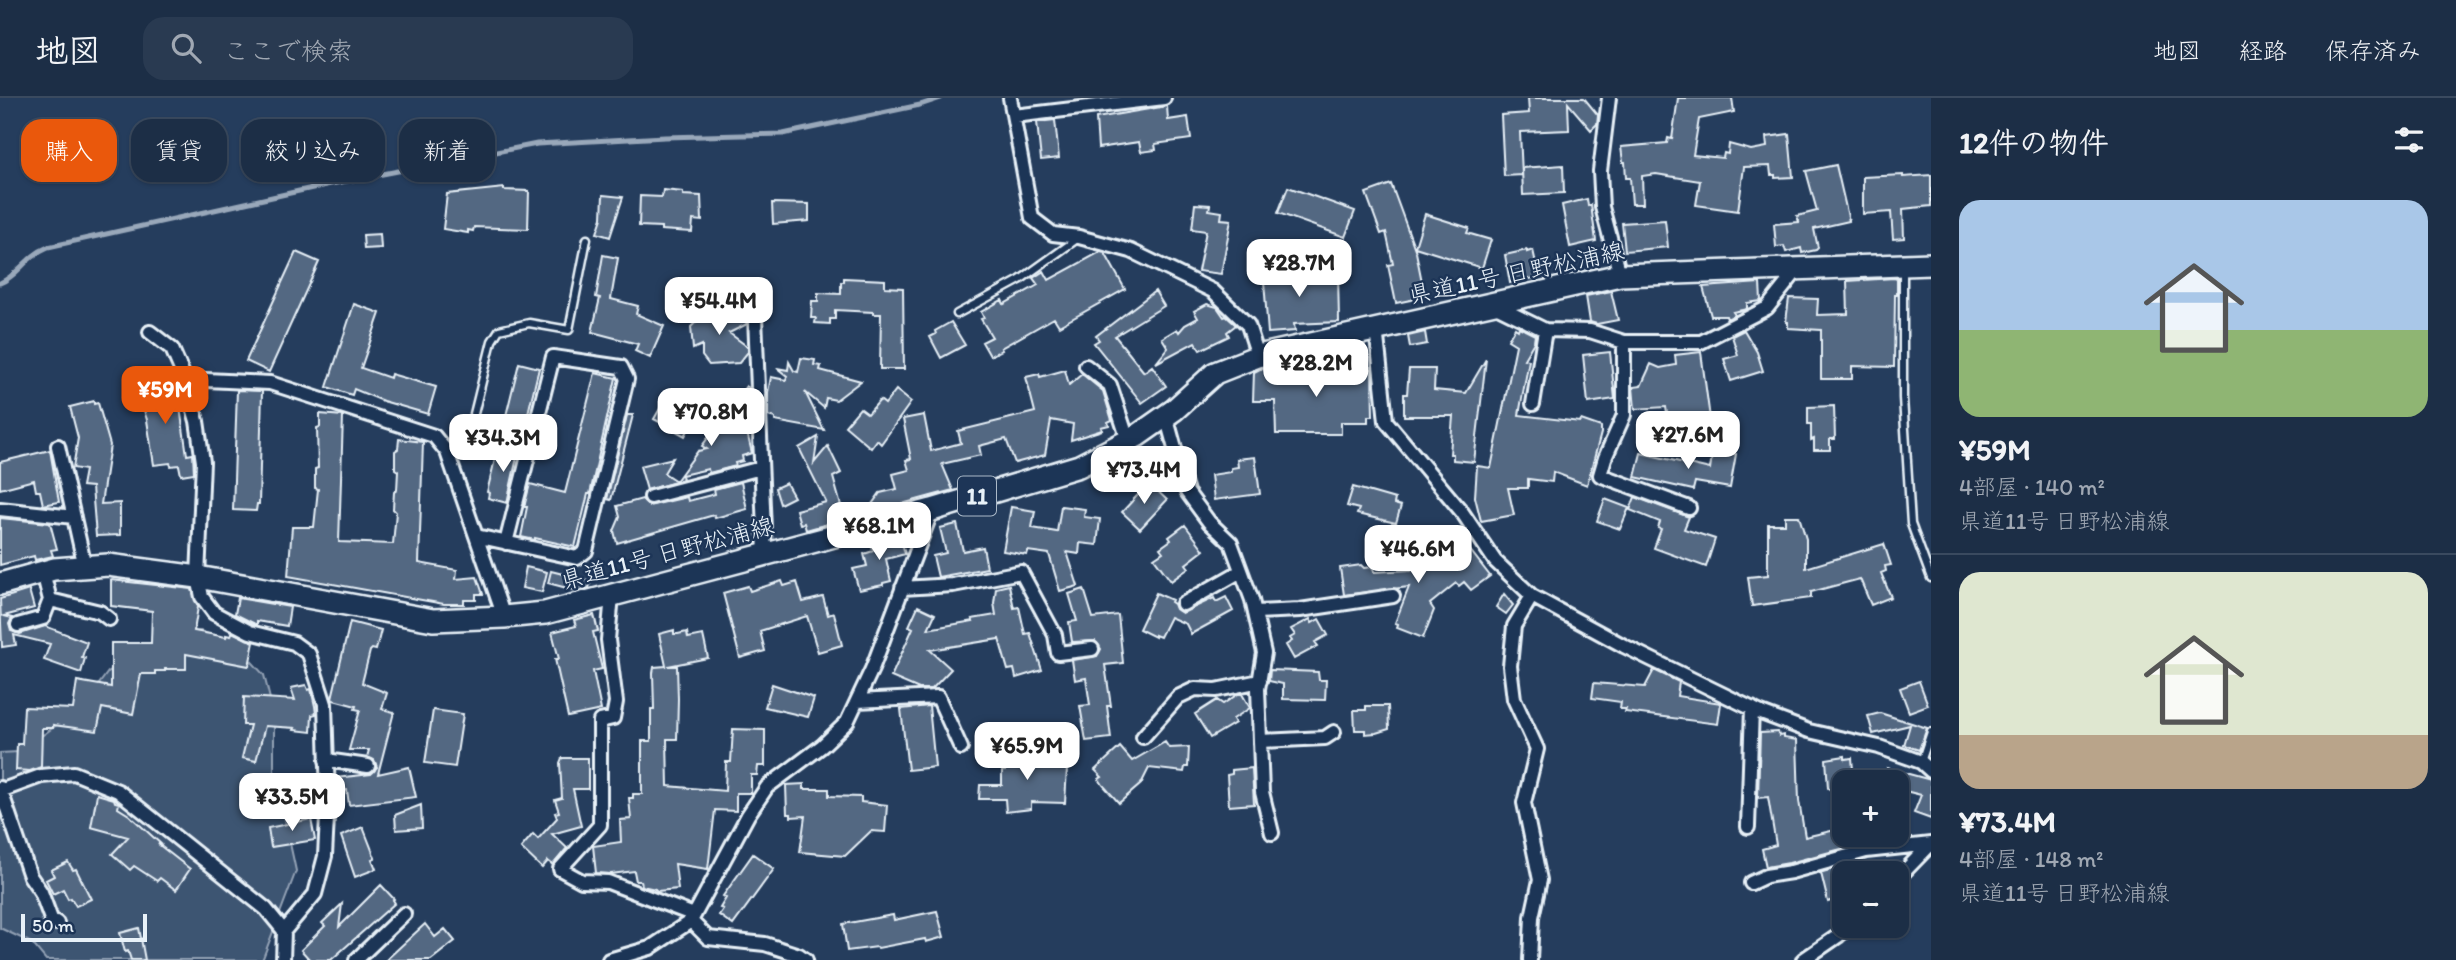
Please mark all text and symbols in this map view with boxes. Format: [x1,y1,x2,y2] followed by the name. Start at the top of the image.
[143,17,633,80] search box
[167,29,205,67] icon: search
[35,31,101,70] text: 地図
[223,35,353,67] text: ここで検索
[2153,36,2201,65] text: 地図
[2239,36,2287,65] text: 経路
[2325,36,2421,65] text: 保存済み
[21,119,117,182] chip: 購入
[131,119,227,182] chip: 賃貸
[241,119,385,182] chip: 絞り込み
[399,119,495,182] chip: 新着
[2390,121,2428,159] icon: filters
[1959,124,2109,161] text: 12件の物件
[1405,235,1626,310] street label: 県道11号 日野松浦線
[1242,240,1356,299] pin: ¥28.7M
[2131,245,2257,371] icon: home
[1263,248,1335,276] text: ¥28.7M
[662,278,776,337] pin: ¥54.4M
[681,286,757,314] text: ¥54.4M
[1259,340,1373,399] pin: ¥28.2M
[1279,348,1353,376] text: ¥28.2M
[124,366,206,426] pin: ¥59M
[137,375,193,403] text: ¥59M
[654,388,768,448] pin: ¥70.8M
[674,397,748,425] text: ¥70.8M
[1631,412,1745,471] pin: ¥27.6M
[446,414,560,474] pin: ¥34.3M
[1652,420,1724,448] text: ¥27.6M
[465,423,541,451] text: ¥34.3M
[1959,431,2031,468] text: ¥59M
[1087,446,1201,506] pin: ¥73.4M
[1107,455,1181,483] text: ¥73.4M
[1959,473,2105,501] text: 4部屋 · 140 m²
[958,476,996,516] road number: 11
[822,503,936,562] pin: ¥68.1M
[1959,507,2170,535] text: 県道11号 日野松浦線
[557,510,777,595] street label: 県道11号 日野松浦線
[843,511,915,539] text: ¥68.1M
[1361,526,1475,585] pin: ¥46.6M
[1381,534,1455,562] text: ¥46.6M
[2131,617,2257,743] icon: home
[970,722,1084,782] pin: ¥65.9M
[991,731,1063,759] text: ¥65.9M
[1832,770,1909,938] map controls
[1832,770,1909,847] button: +
[235,774,349,833] pin: ¥33.5M
[255,782,329,810] text: ¥33.5M
[1959,803,2056,840] text: ¥73.4M
[1959,845,2104,873] text: 4部屋 · 148 m²
[1832,861,1909,938] button: −
[1959,879,2170,907] text: 県道11号 日野松浦線
[21,911,147,943] scale bar
[32,914,74,937] text: 50 m

